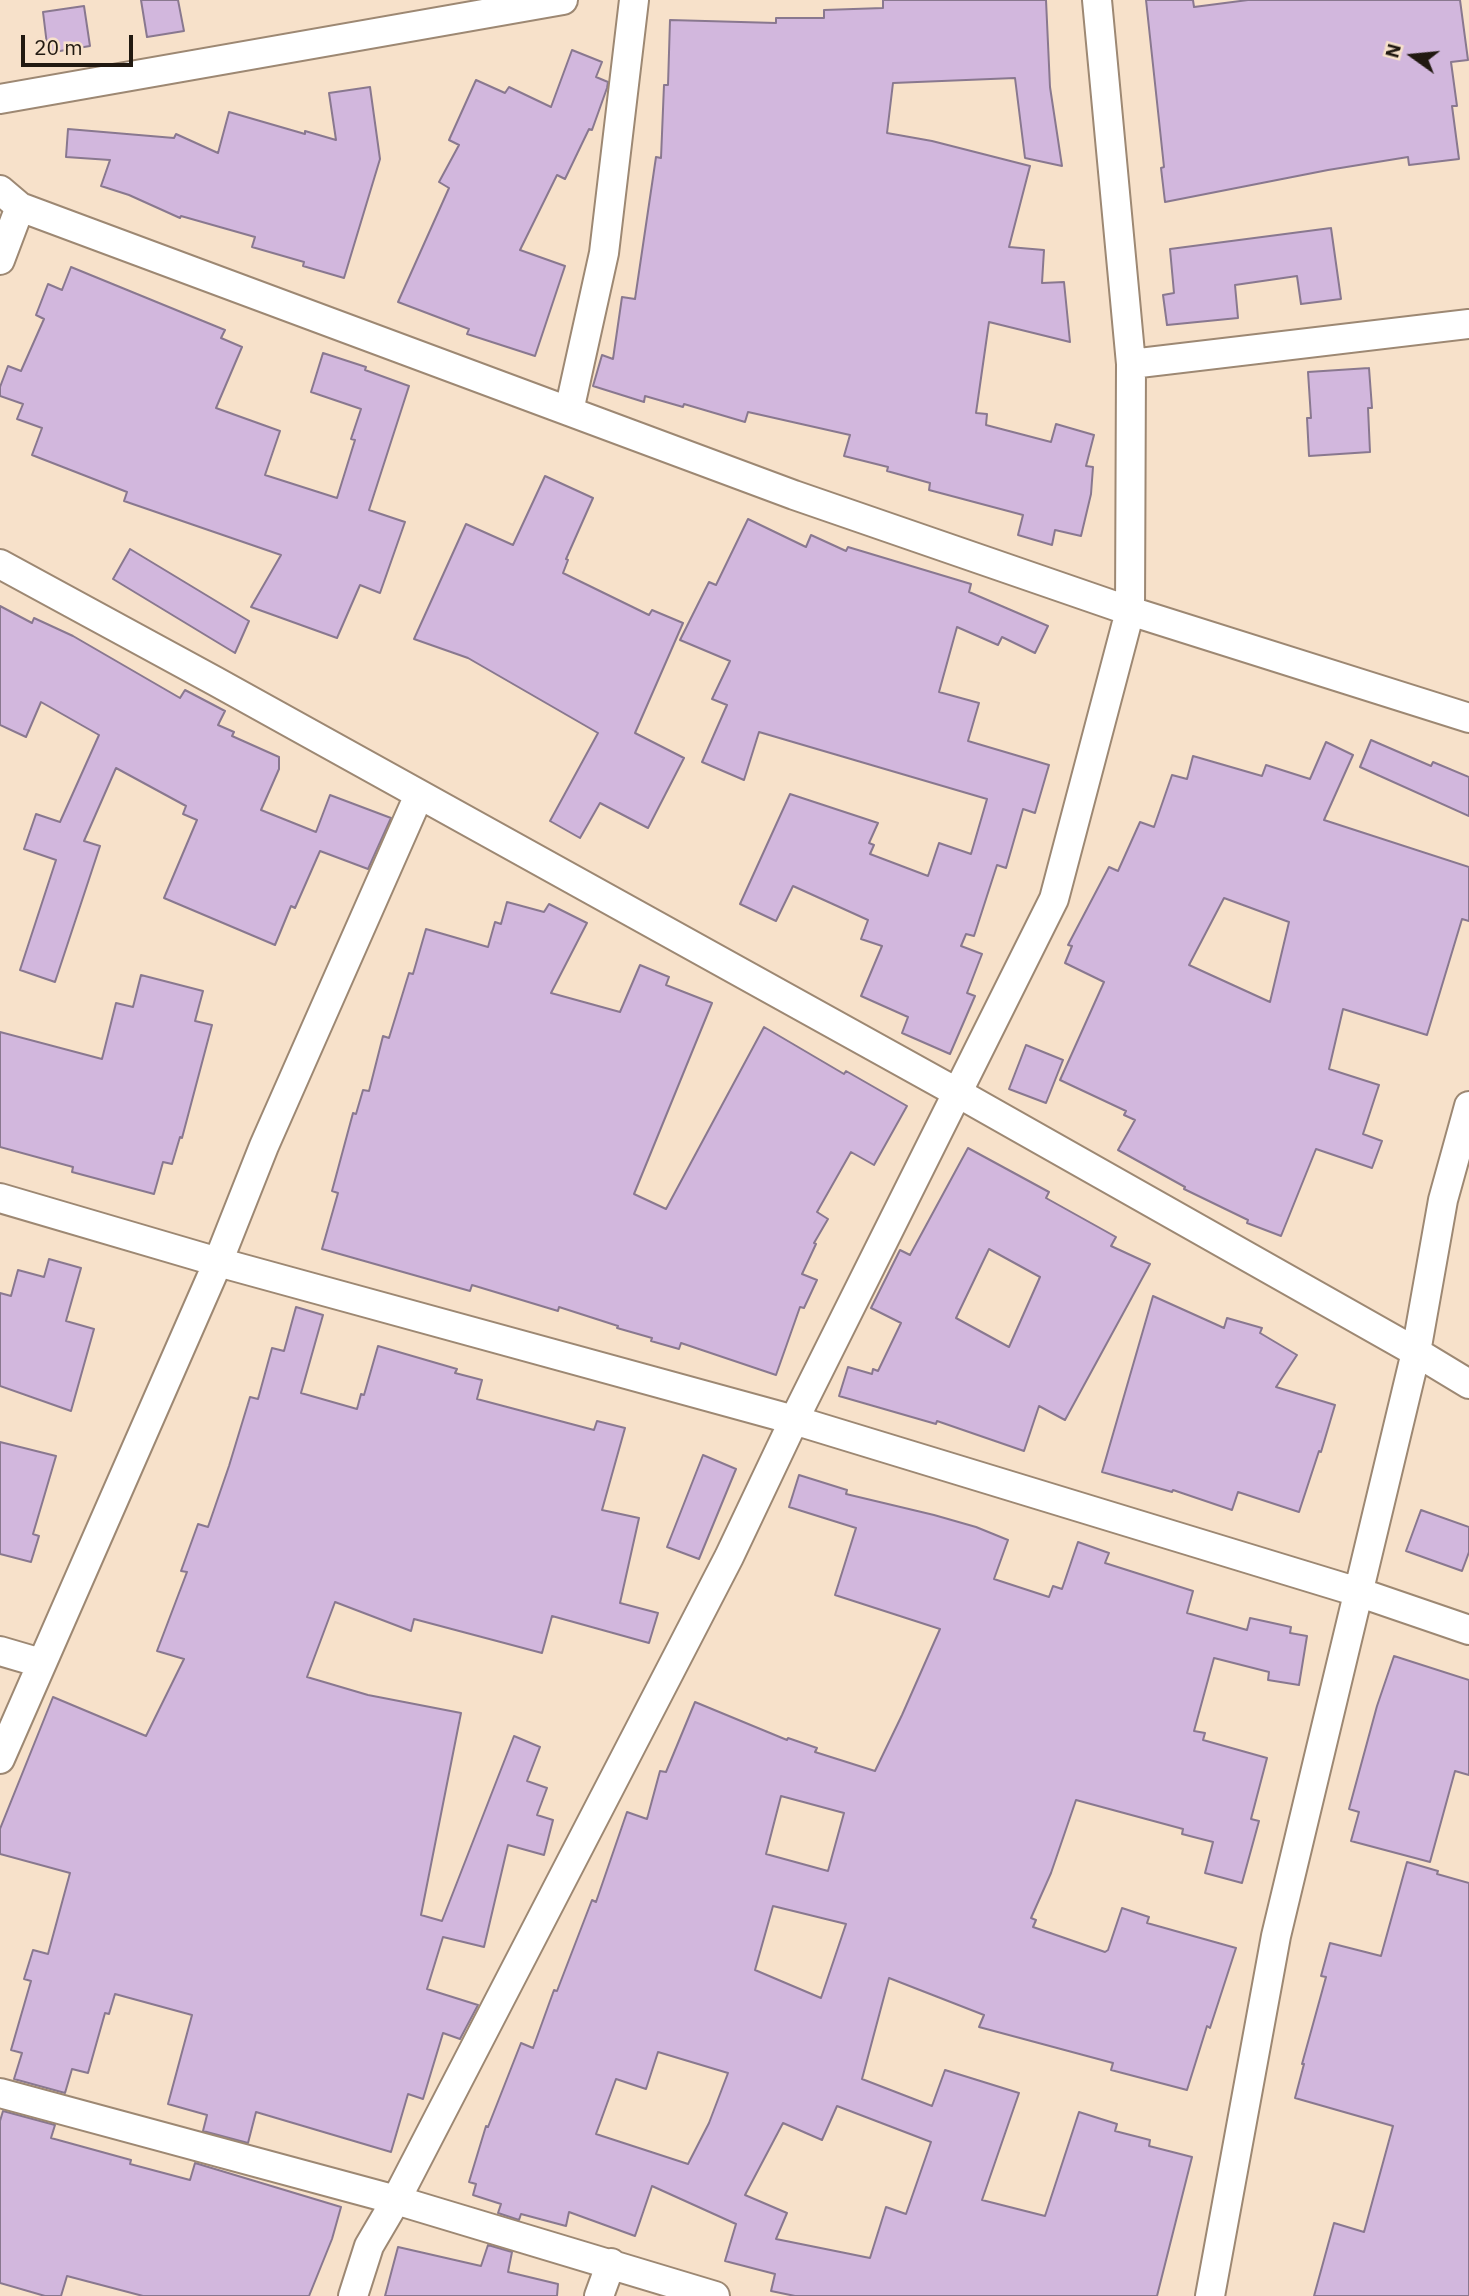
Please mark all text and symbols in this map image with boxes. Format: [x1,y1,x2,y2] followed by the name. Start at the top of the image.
[24,21,136,65] scale bar
[1378,21,1448,91] north arrow
[34,33,83,61] text: 20 m
[1379,41,1406,60] text: N

